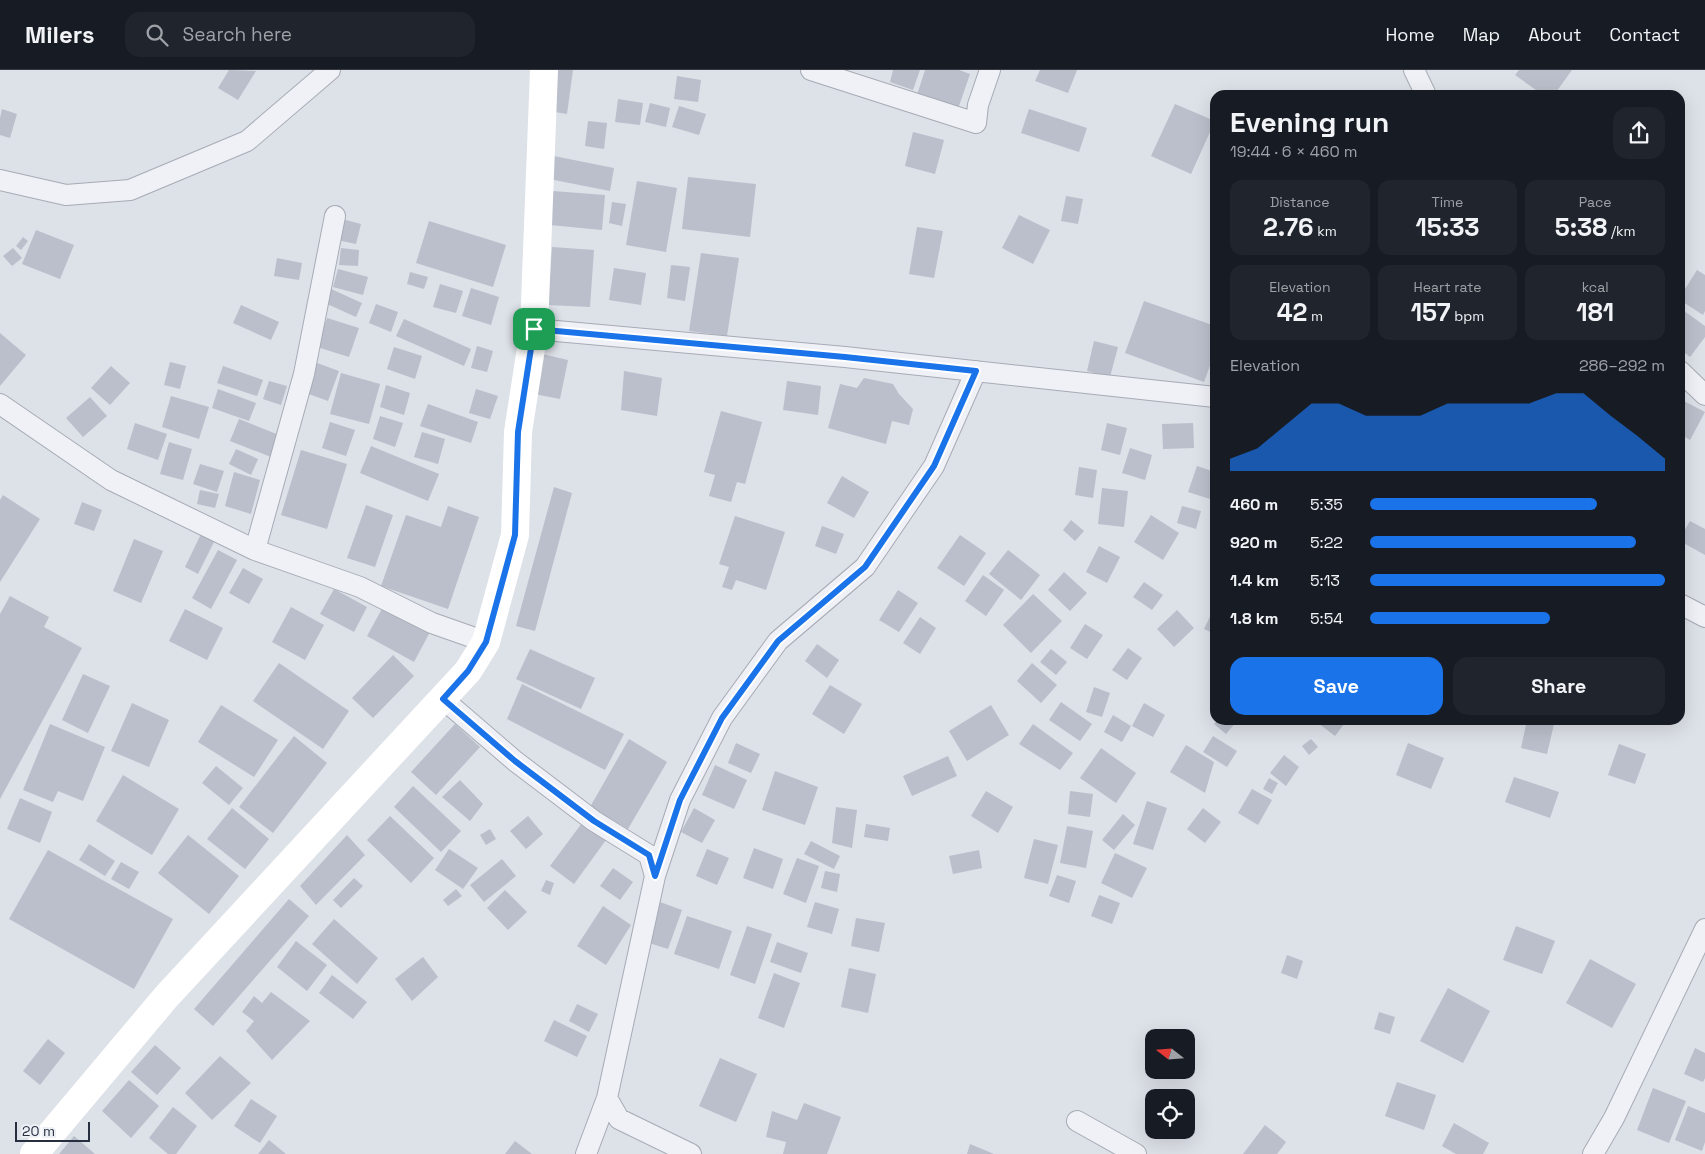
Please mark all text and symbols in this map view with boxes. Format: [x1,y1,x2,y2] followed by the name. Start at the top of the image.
[125,12,475,57] search box
[25,19,95,50] text: Milers
[143,21,171,49] icon: search
[183,22,292,47] text: Search here
[1386,23,1435,46] text: Home
[1463,23,1500,46] text: Map
[1528,23,1582,46] text: About
[1610,23,1680,46] text: Contact
[1230,104,1389,140] text: Evening run
[1613,107,1665,159] button: share
[1230,141,1358,162] text: 19:44 · 6 × 460 m
[1270,193,1330,211] text: Distance
[1432,193,1463,211] text: Time
[1579,193,1612,211] text: Pace
[1263,211,1314,243] text: 2.76
[1415,211,1480,243] text: 15:33
[1555,211,1607,243] text: 5:38
[1314,222,1337,240] text: km
[1607,222,1636,240] text: /km
[1269,278,1331,296] text: Elevation
[1414,278,1481,296] text: Heart rate
[1582,278,1609,296] text: kcal
[1277,296,1307,328] text: 42
[1411,296,1451,328] text: 157
[1576,296,1614,328] text: 181
[1307,307,1323,325] text: m
[1451,307,1484,325] text: bpm
[513,308,555,350] pin
[520,315,548,343] icon: arrive
[1230,355,1300,376] text: Elevation
[1579,355,1665,376] text: 286–292 m
[1230,494,1278,515] text: 460 m
[1310,494,1343,515] text: 5:35
[1230,532,1278,553] text: 920 m
[1310,532,1343,553] text: 5:22
[1230,570,1279,591] text: 1.4 km
[1310,570,1340,591] text: 5:13
[1230,608,1278,629] text: 1.8 km
[1310,608,1343,629] text: 5:54
[1230,657,1443,715] button: Save
[1453,657,1665,715] button: Share
[1145,1029,1195,1079] north arrow
[1145,1029,1195,1139] map controls
[1145,1089,1195,1139] button: locate
[15,1119,90,1142] scale bar
[22,1122,55,1140] text: 20 m

